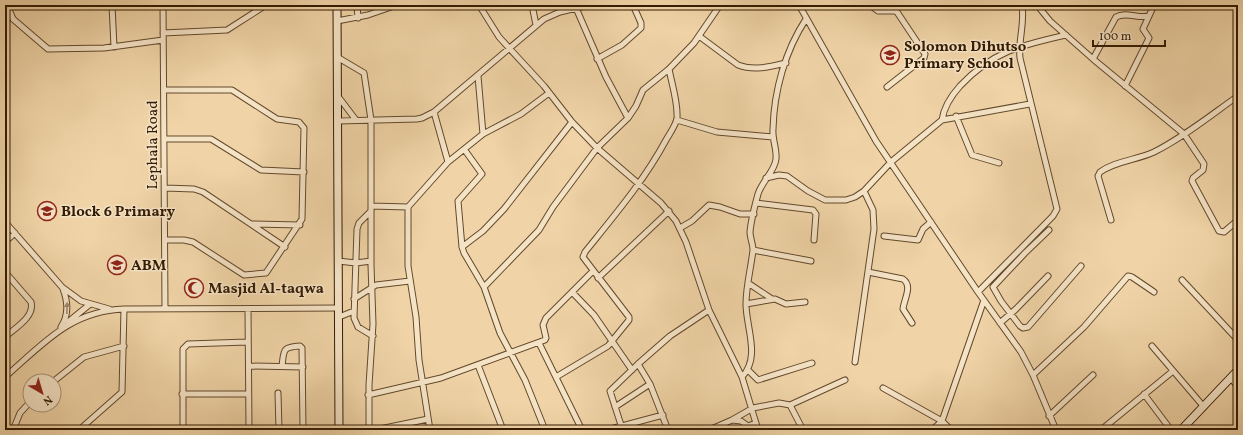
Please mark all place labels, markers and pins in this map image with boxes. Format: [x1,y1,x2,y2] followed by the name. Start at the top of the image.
[904,37,1027,75] place label: Solomon Dihutso Primary School
[879,44,901,66] school or university icon: Solomon Dihutso Primary School
[36,200,58,222] school or university icon: Block 6 Primary
[61,202,176,223] place label: Block 6 Primary
[106,254,128,276] school or university icon: ABM
[131,256,167,277] place label: ABM
[183,277,205,299] mosque icon: Masjid Al-taqwa
[208,279,324,300] place label: Masjid Al-taqwa

